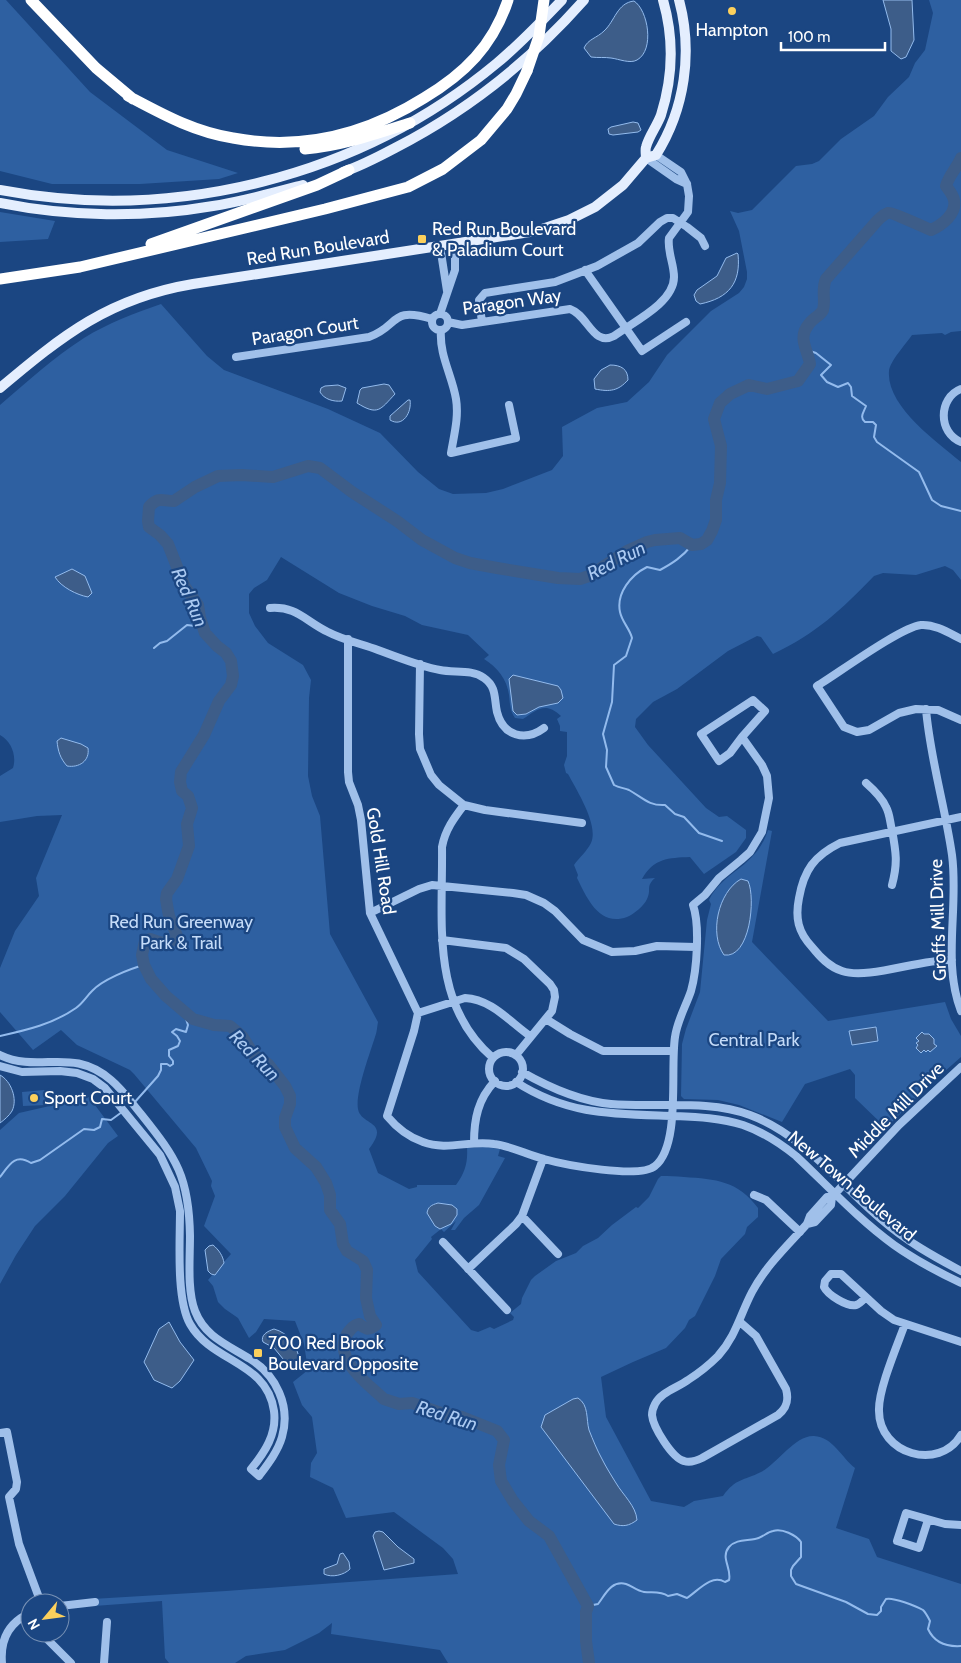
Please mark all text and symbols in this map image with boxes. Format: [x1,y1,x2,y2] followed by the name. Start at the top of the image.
[726,5,738,17] marker: Hampton
[696,19,768,41] place label: Hampton
[781,20,885,52] scale bar
[788,28,830,46] text: 100 m
[432,218,576,261] place label: Red Run Boulevard & Paladium Court
[245,226,391,270] street label: Red Run Boulevard
[416,233,428,245] marker: Red Run Boulevard & Paladium Court
[461,284,563,320] street label: Paragon Way
[250,312,360,350] street label: Paragon Court
[583,536,649,585] water label: Red Run
[166,564,213,630] water label: Red Run
[362,806,400,916] street label: Gold Hill Road
[925,859,951,981] street label: Groffs Mill Drive
[109,911,253,954] park label: Red Run Greenway Park & Trail
[225,1025,285,1086] water label: Red Run
[709,1029,800,1051] park label: Central Park
[843,1057,949,1163] street label: Middle Mill Drive
[44,1087,132,1109] place label: Sport Court
[28,1092,40,1104] marker: Sport Court
[784,1126,920,1246] street label: New Town Boulevard
[268,1332,418,1375] place label: 700 Red Brook Boulevard Opposite
[252,1347,264,1359] marker: 700 Red Brook Boulevard Opposite
[414,1395,480,1436] water label: Red Run
[20,1593,70,1643] north arrow
[23,1616,44,1633] text: N

